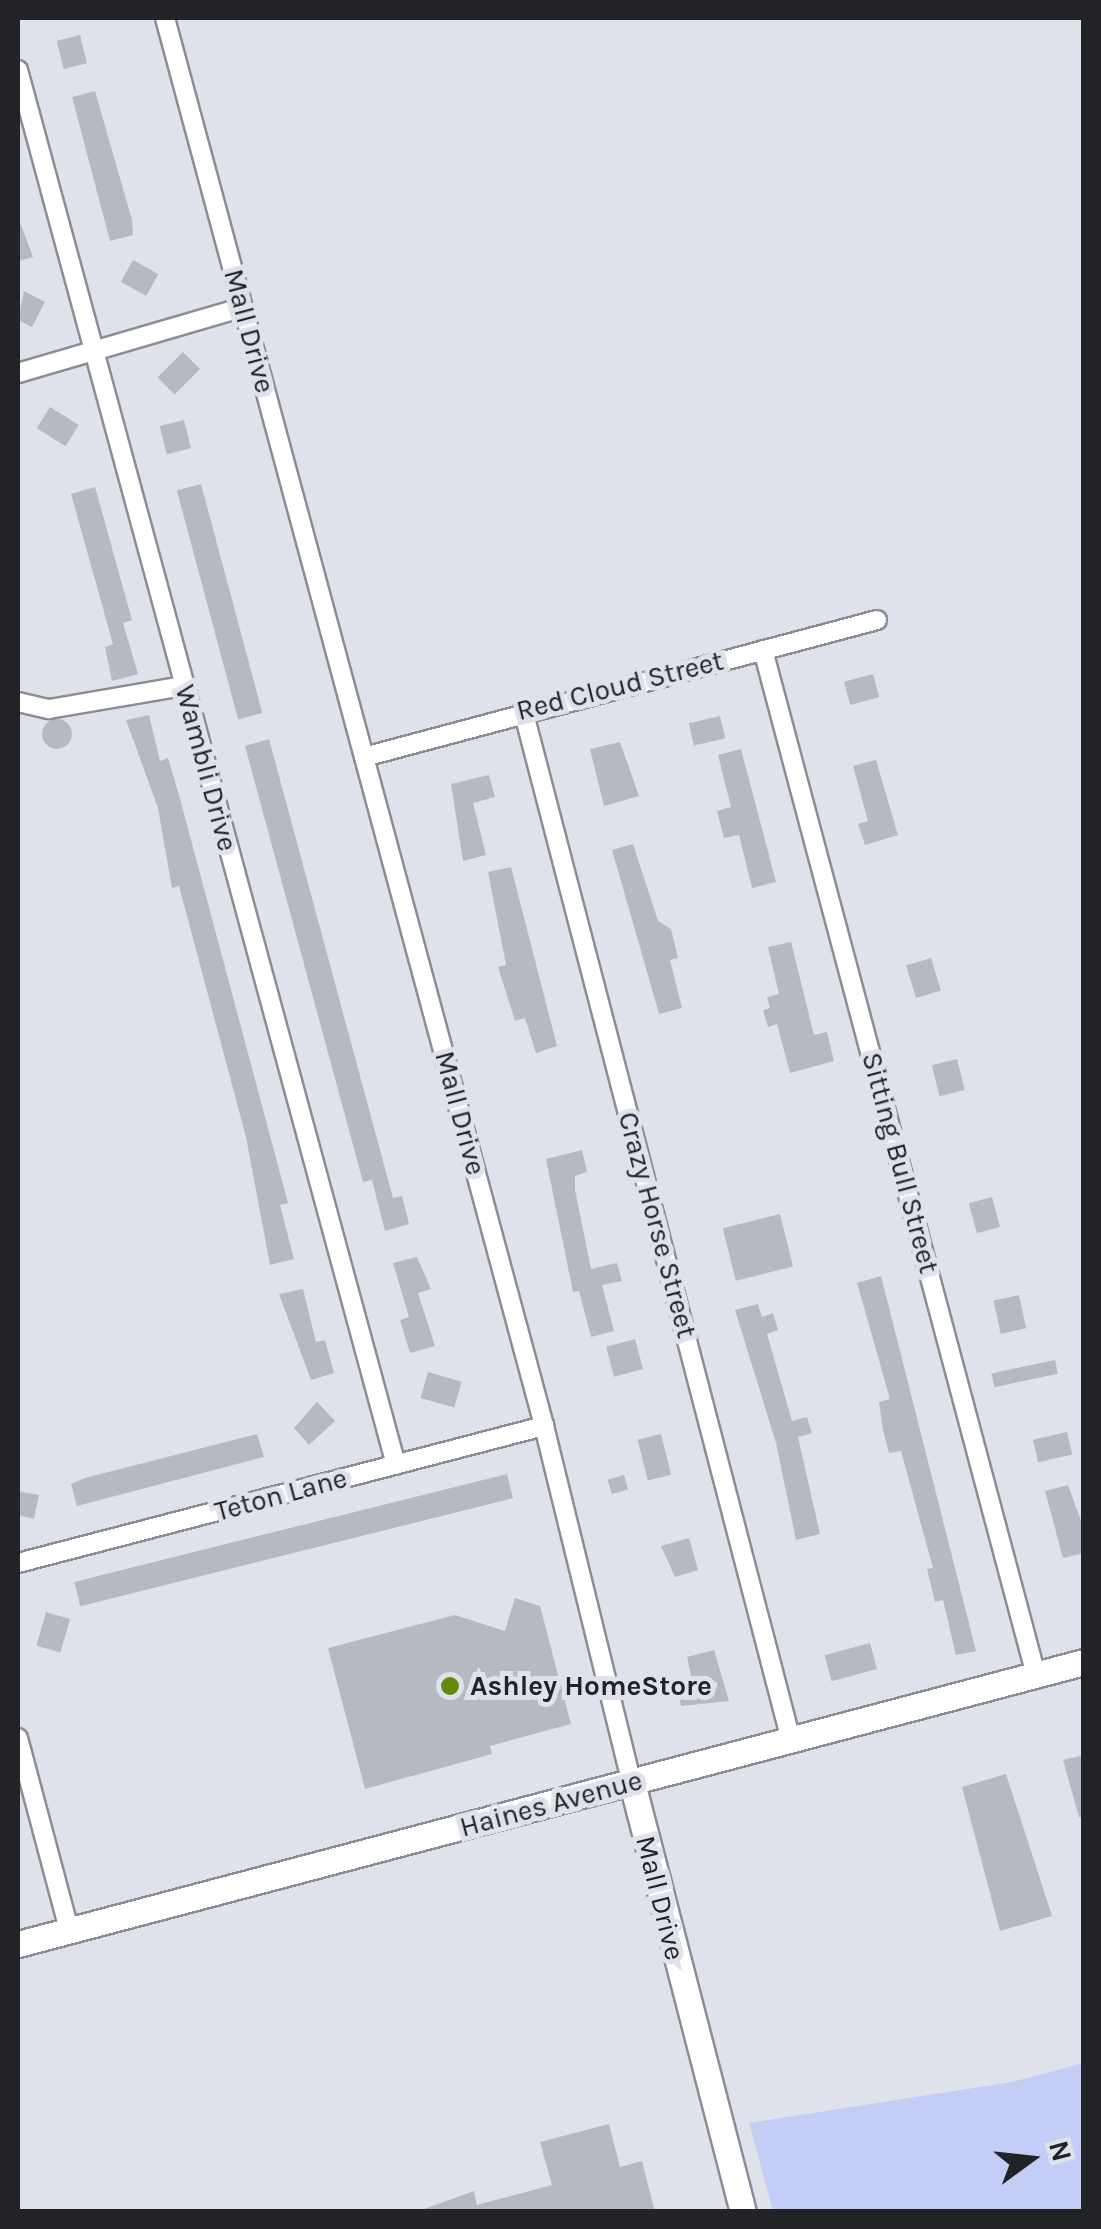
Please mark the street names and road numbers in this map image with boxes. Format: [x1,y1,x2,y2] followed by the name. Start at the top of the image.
[216,265,282,397] street label: Mall Drive
[513,644,727,728] street label: Red Cloud Street
[168,681,244,855] street label: Wambli Drive
[427,1047,493,1179] street label: Mall Drive
[854,1049,946,1277] street label: Sitting Bull Street
[611,1108,703,1342] street label: Crazy Horse Street
[211,1461,351,1529] street label: Teton Lane
[456,1764,646,1844] street label: Haines Avenue
[628,1832,692,1964] street label: Mall Drive

